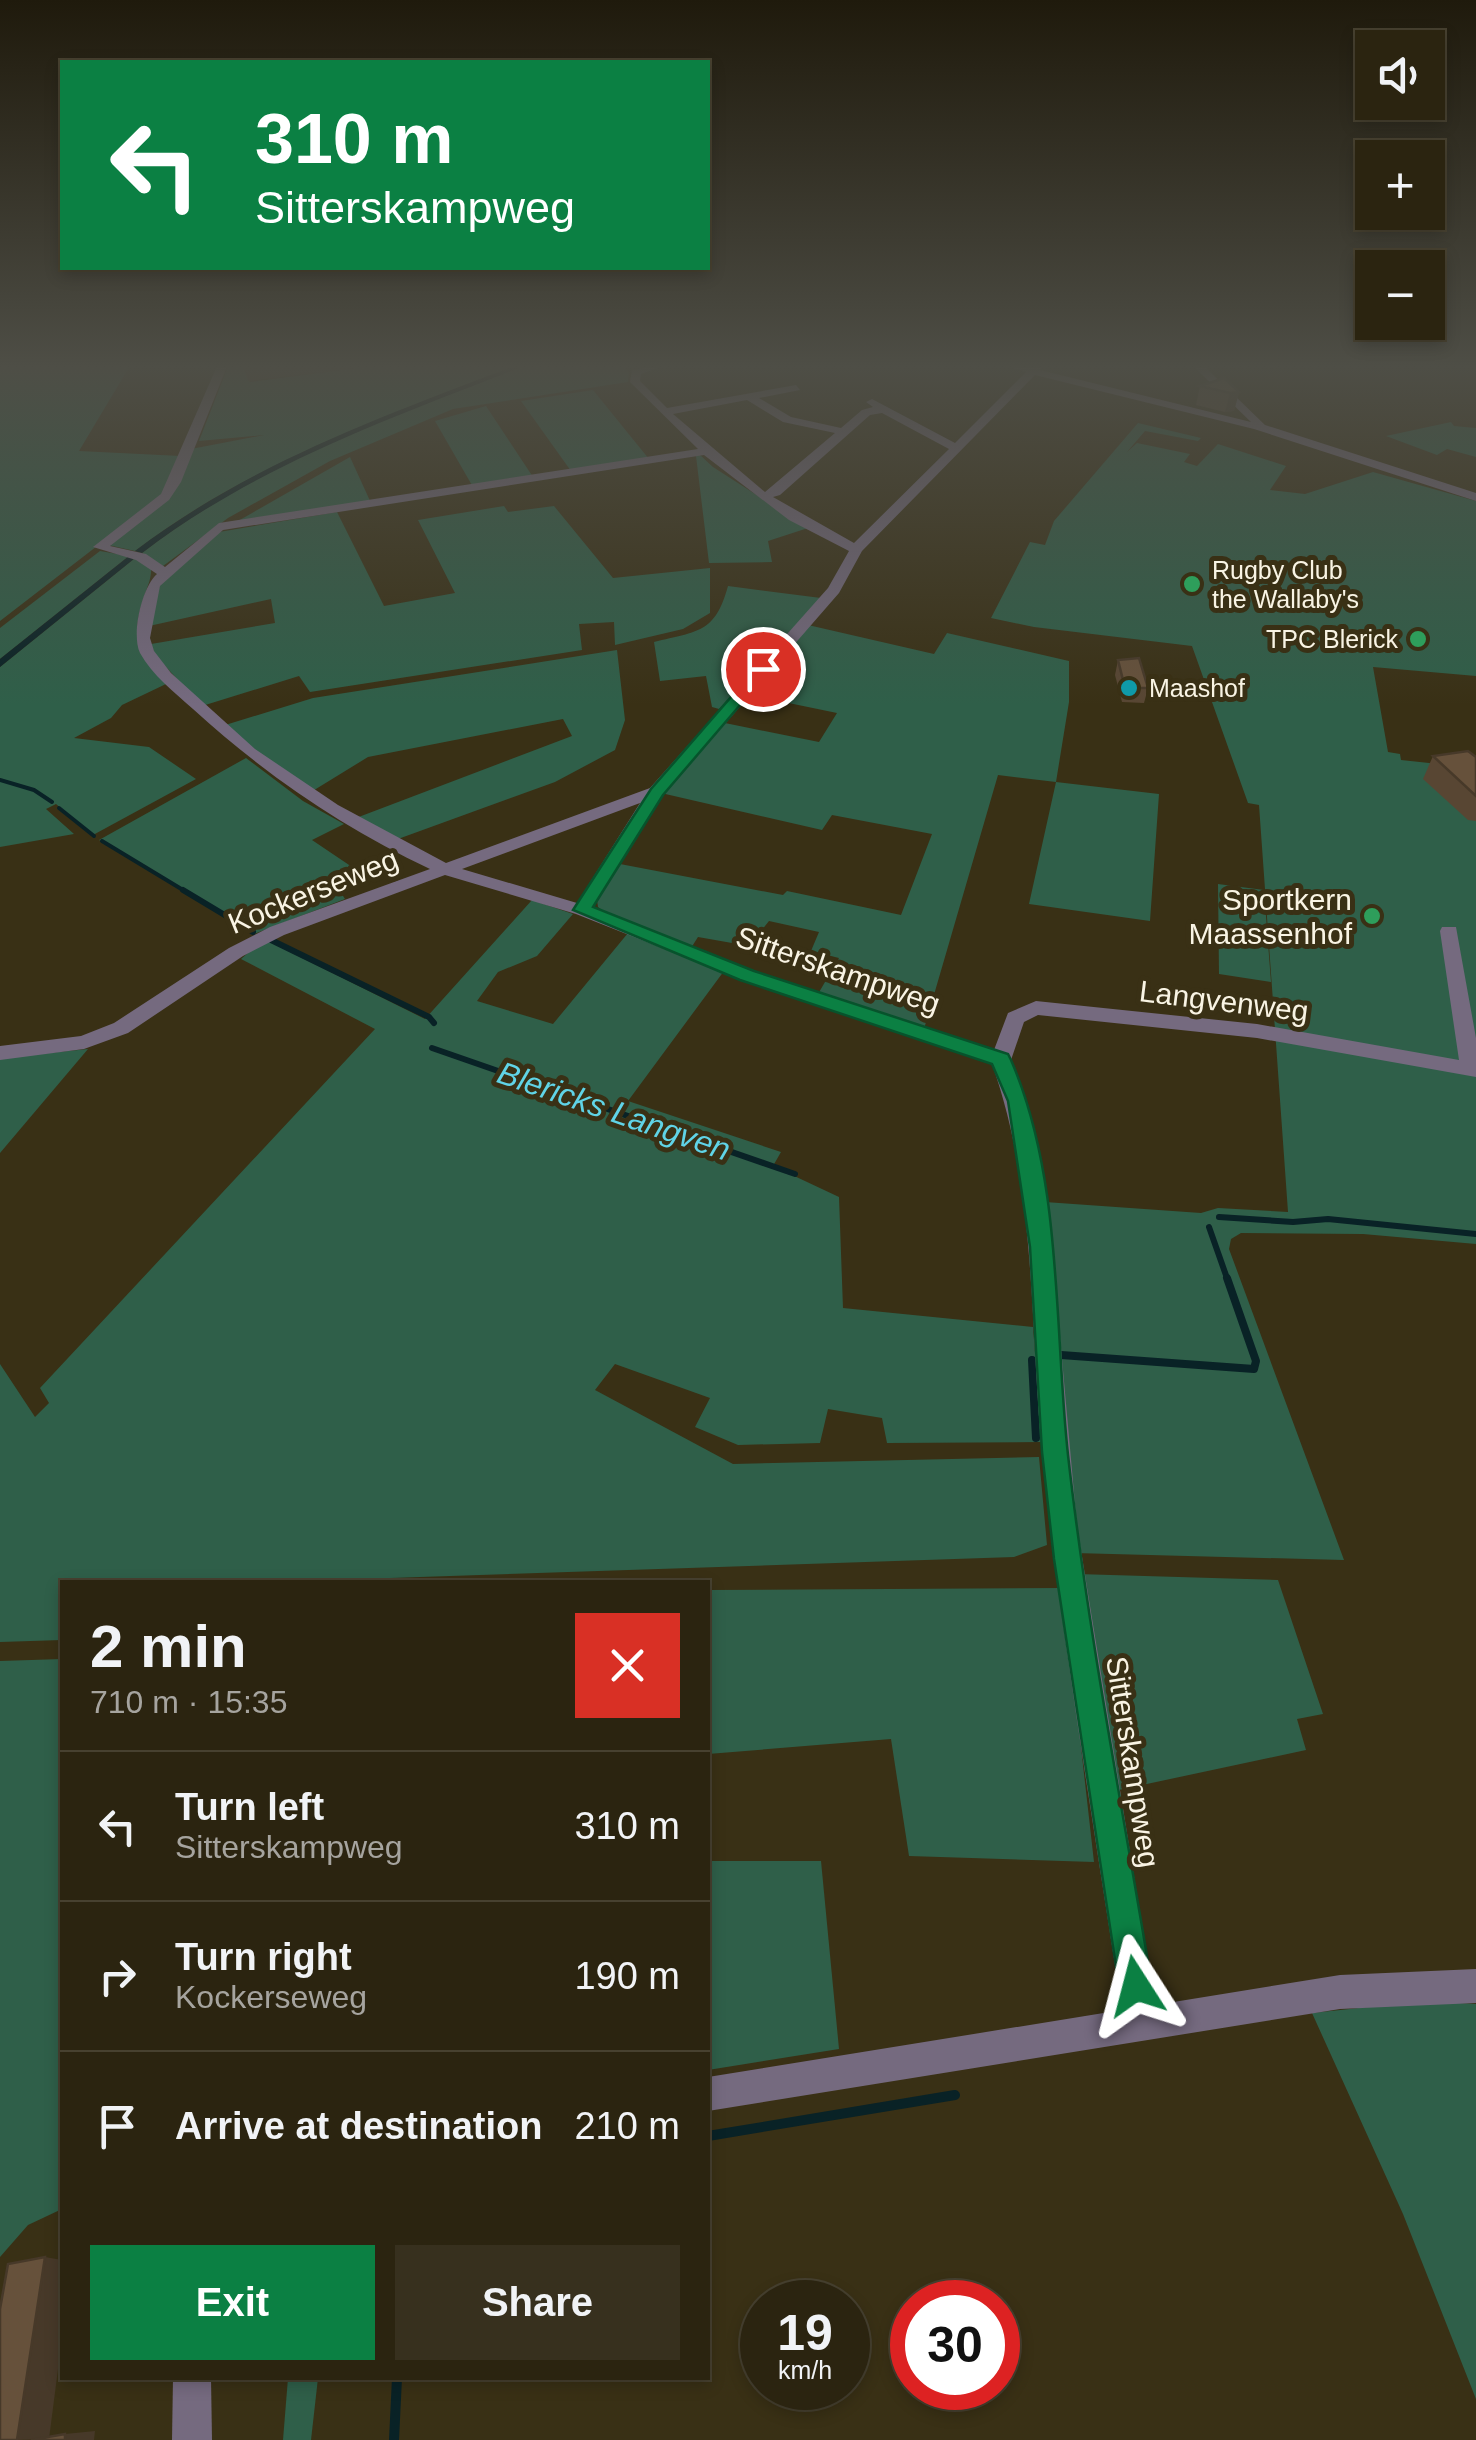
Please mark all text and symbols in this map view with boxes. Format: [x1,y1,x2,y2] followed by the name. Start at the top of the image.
[1355,30,1445,340] map controls
[1355,30,1445,120] button: sound
[90,100,220,230] icon: left
[255,100,453,178] text: 310 m
[1355,140,1445,230] button: +
[255,182,575,233] text: Sitterskampweg
[1355,250,1445,340] button: −
[1212,556,1359,613] place label: Rugby Club the Wallaby's
[1181,573,1203,595] marker: Rugby Club the Wallaby's
[1266,625,1398,653] place label: TPC Blerick
[721,627,806,712] pin
[1407,628,1429,650] marker: TPC Blerick
[736,642,791,697] icon: arrive
[1149,674,1245,702] place label: Maashof
[1118,677,1140,699] marker: Maashof
[223,842,403,940] street label: Kockerseweg
[1189,883,1353,950] place label: Sportkern Maassenhof
[1361,905,1383,927] marker: Sportkern Maassenhof
[732,920,944,1020] street label: Sitterskampweg
[1138,974,1310,1028] street label: Langvenweg
[493,1054,735,1168] water label: Blericks Langven
[90,1613,247,1680] text: 2 min
[575,1613,680,1718] button: close
[1100,1654,1166,1870] street label: Sitterskampweg
[90,1684,287,1720] text: 710 m · 15:35
[175,1786,324,1828] text: Turn left
[90,1799,145,1854] icon: left
[574,1805,680,1847] text: 310 m
[175,1829,403,1865] text: Sitterskampweg
[1084,1934,1188,2038] position arrow
[175,1936,352,1978] text: Turn right
[90,1949,145,2004] icon: right
[574,1955,680,1997] text: 190 m
[175,1979,367,2015] text: Kockerseweg
[90,2099,145,2154] icon: arrive
[175,2105,542,2147] text: Arrive at destination
[574,2105,680,2147] text: 210 m
[90,2245,375,2360] button: Exit
[395,2245,680,2360] button: Share
[890,2280,1020,2410] speed limit sign: 30
[777,2305,833,2361] text: 19
[778,2356,832,2384] text: km/h

